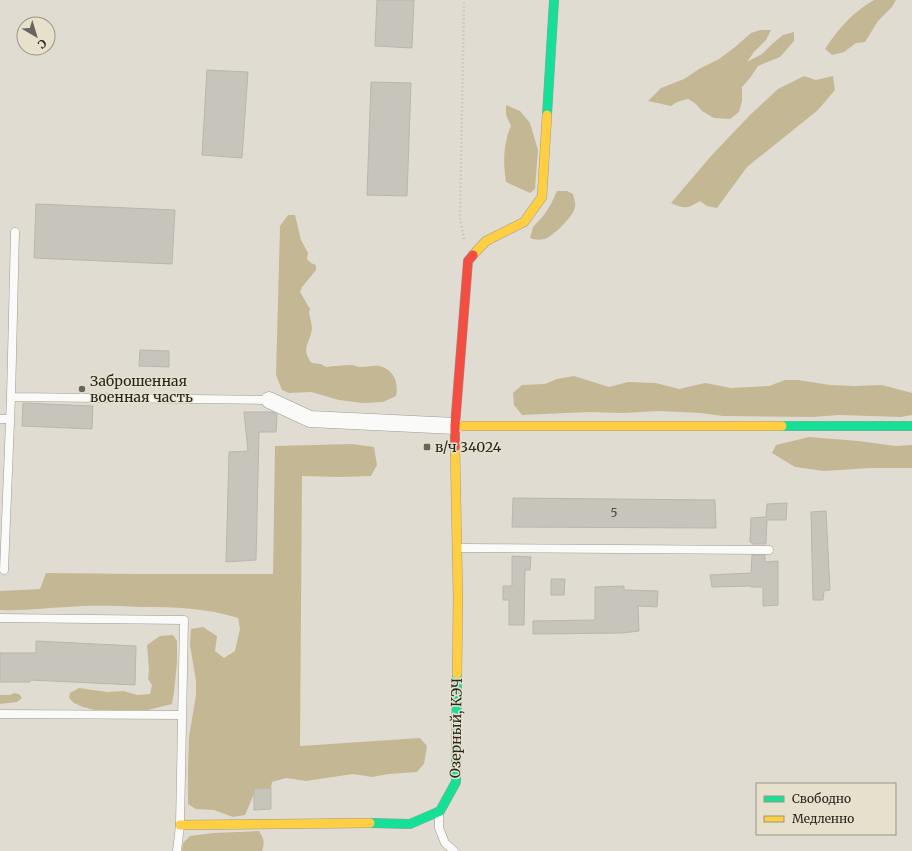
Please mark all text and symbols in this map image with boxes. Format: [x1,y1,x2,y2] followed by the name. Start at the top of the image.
[16,16,56,56] north arrow
[35,36,49,52] text: С
[90,372,193,406] place label: Заброшенная военная часть
[77,384,87,394] marker: Заброшенная военная часть
[435,438,502,456] place label: в/ч 34024
[422,442,432,452] marker: в/ч 34024
[610,505,618,520] house number: 5
[446,678,466,778] street label: Озерный, КЭЧ
[756,783,896,835] legend
[792,791,851,806] text: Свободно
[792,811,854,826] text: Медленно

